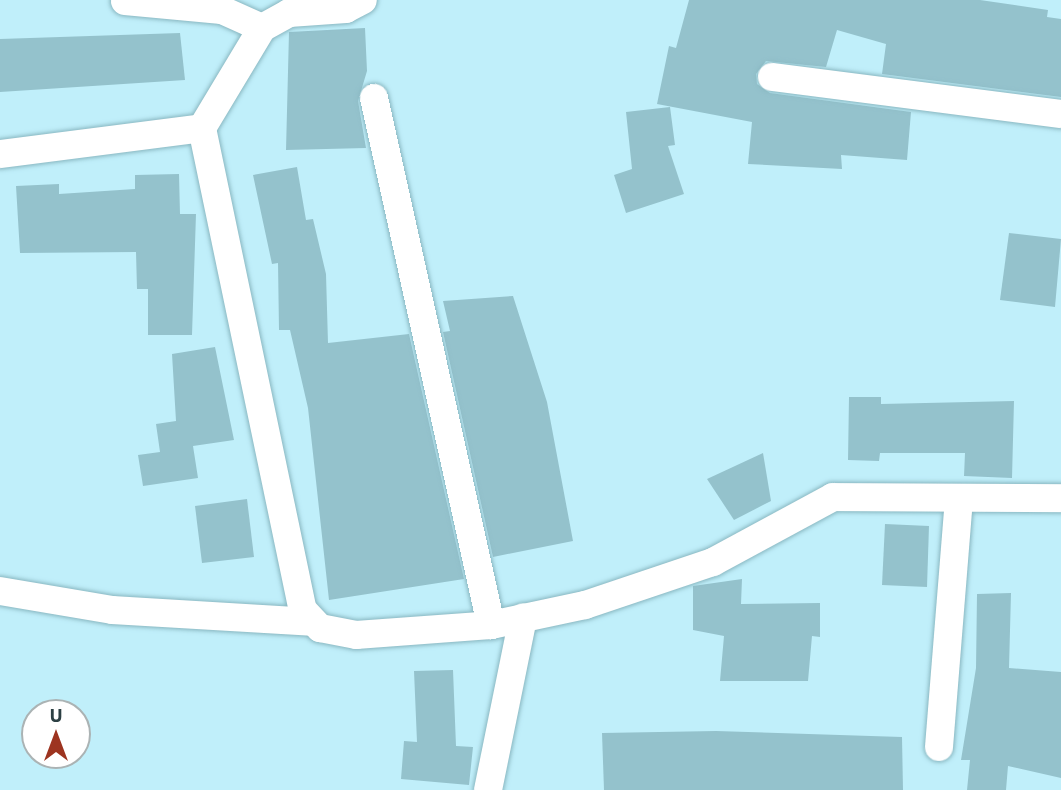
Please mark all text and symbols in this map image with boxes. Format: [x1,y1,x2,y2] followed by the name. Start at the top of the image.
[21,699,91,769] north arrow
[49,703,63,727] text: U

